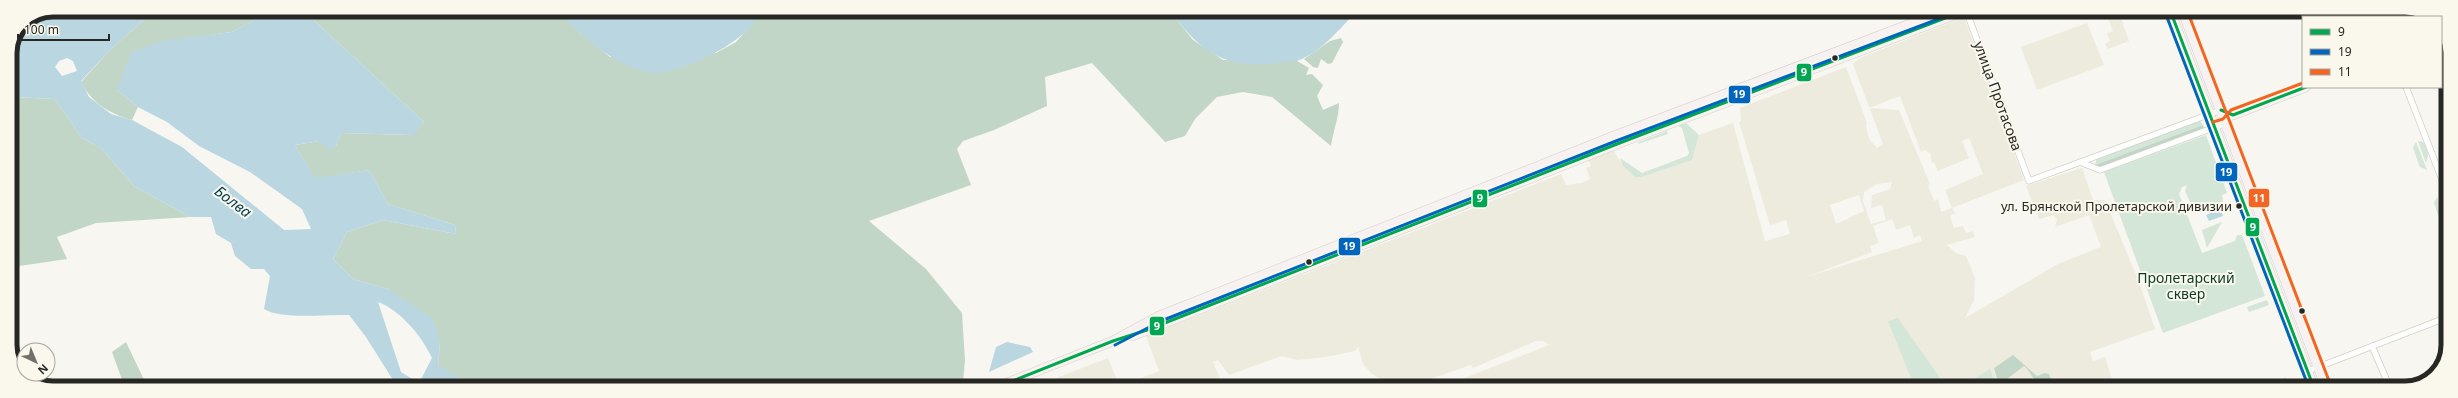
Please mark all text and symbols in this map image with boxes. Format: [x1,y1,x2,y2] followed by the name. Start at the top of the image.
[18,16,109,42] scale bar
[2302,16,2442,88] legend
[24,21,59,38] text: 100 m
[2338,23,2345,40] text: 9
[1970,38,2027,153] street label: улица Протасова
[2338,43,2352,60] text: 19
[1830,53,1840,63] unlabelled marker
[1796,63,1812,82] line badge: 9
[2338,63,2352,80] text: 11
[1801,64,1807,79] text: 9
[1728,85,1751,104] line badge: 19
[1733,86,1745,101] text: 19
[2215,162,2238,182] line badge: 19
[2220,164,2232,179] text: 19
[211,181,257,222] water label: Болва
[2248,188,2270,208] line badge: 11
[1472,189,1488,208] line badge: 9
[1477,190,1483,205] text: 9
[2253,190,2265,205] text: 11
[2001,197,2232,215] place label: ул. Брянской Пролетарской дивизии
[2234,201,2244,211] marker: ул. Брянской Пролетарской дивизии
[2245,217,2260,237] line badge: 9
[2250,219,2256,234] text: 9
[1338,237,1361,256] line badge: 19
[1343,238,1355,253] text: 19
[1304,257,1314,267] unlabelled marker
[2137,268,2235,303] park label: Пролетарский сквер
[2297,306,2307,316] unlabelled marker
[1149,316,1165,336] line badge: 9
[1154,318,1160,333] text: 9
[16,342,56,382] north arrow
[35,361,52,378] text: N

